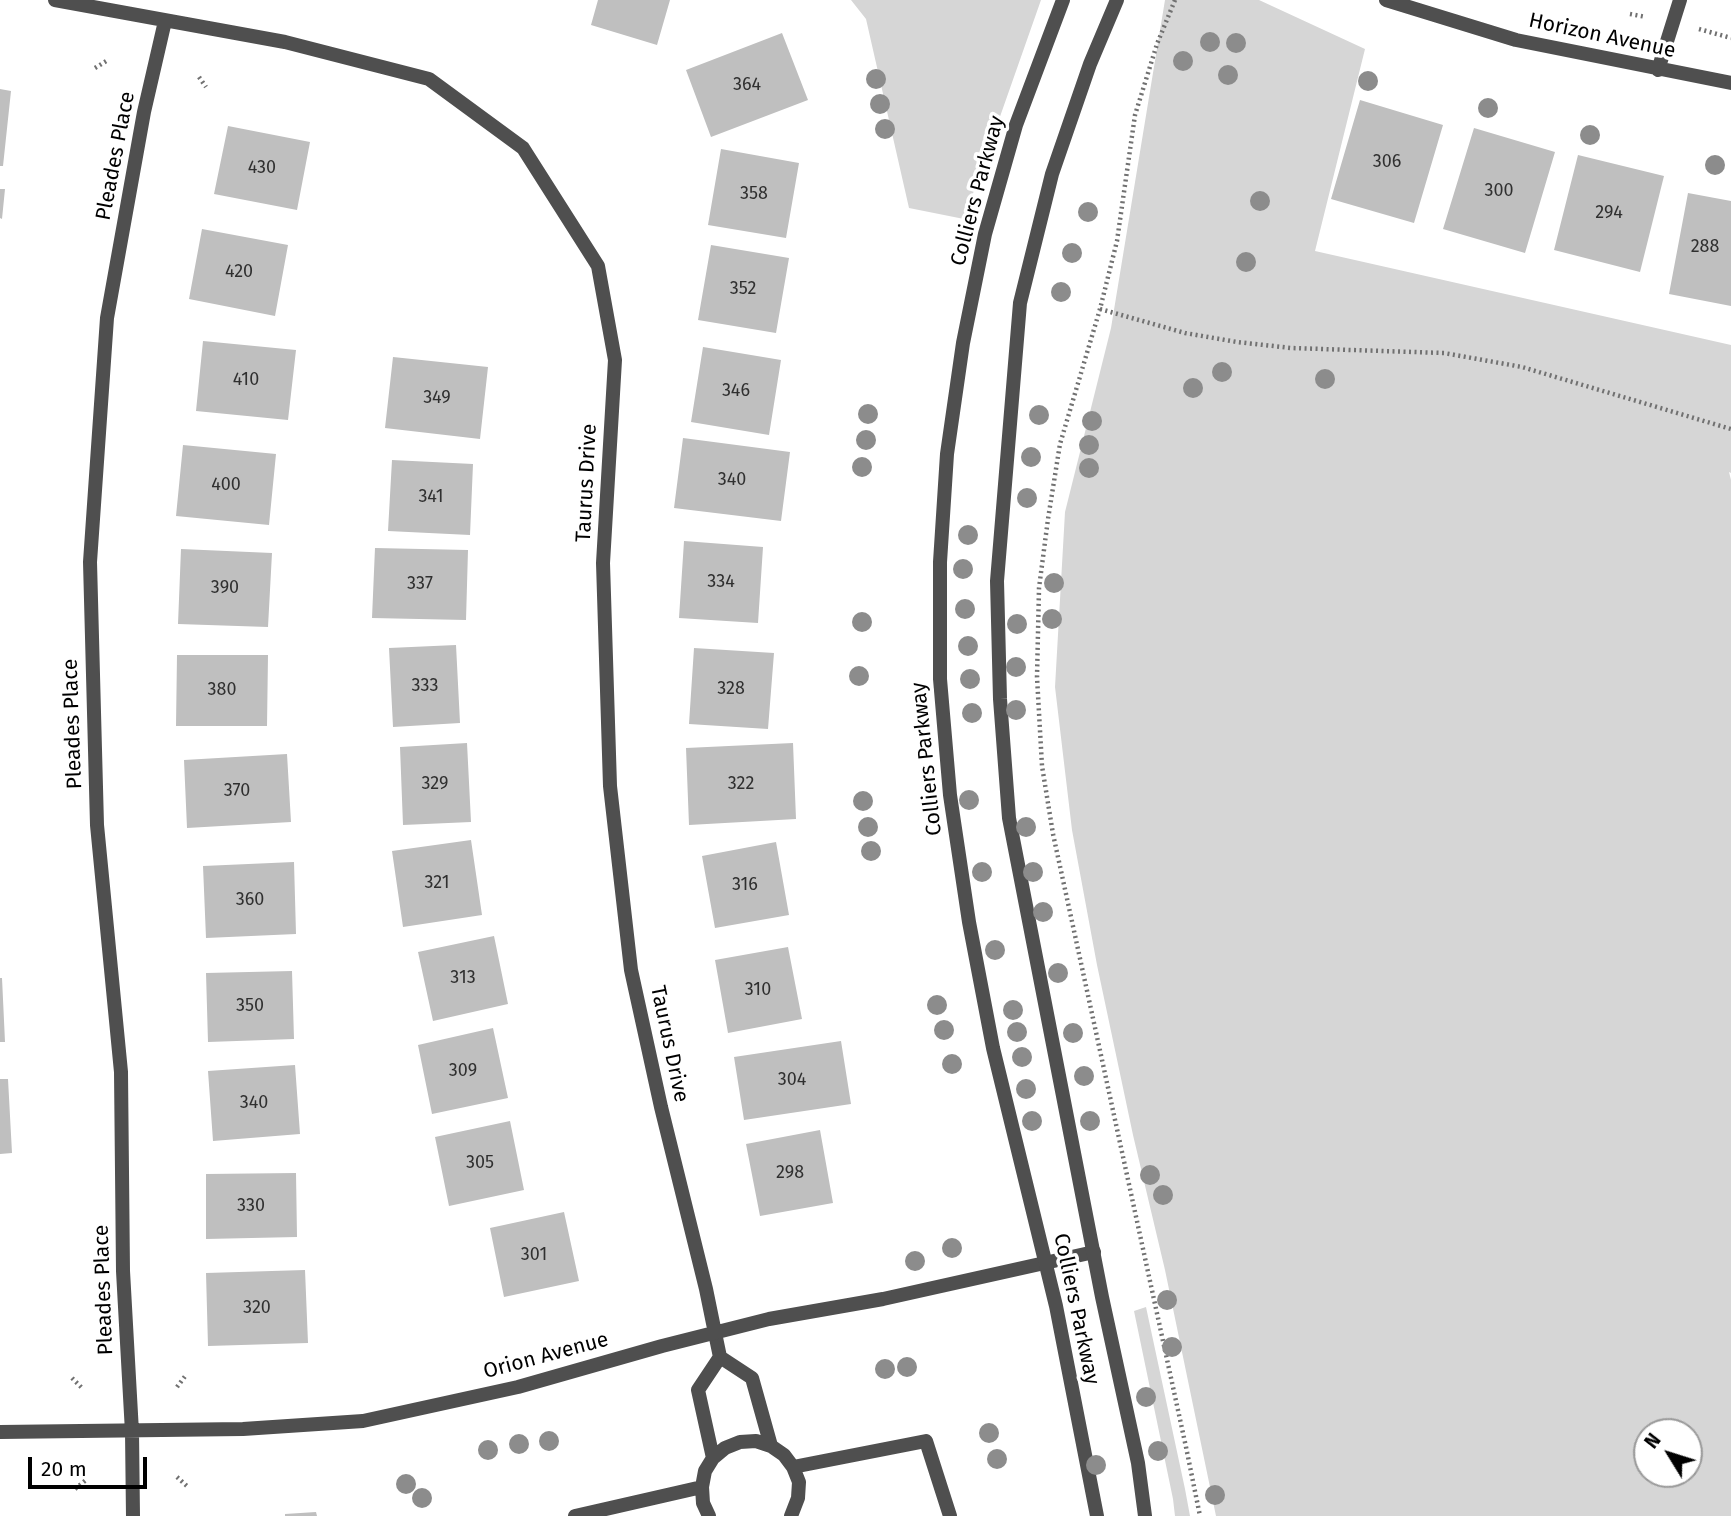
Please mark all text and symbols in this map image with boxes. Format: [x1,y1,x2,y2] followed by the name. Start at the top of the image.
[1526,8,1678,64] street label: Horizon Avenue
[733,74,761,96] house number: 364
[91,89,141,223] street label: Pleades Place
[946,113,1010,269] street label: Colliers Parkway
[1373,151,1401,173] house number: 306
[248,157,276,179] house number: 430
[1484,180,1514,202] house number: 300
[740,183,768,205] house number: 358
[1595,202,1623,224] house number: 294
[1691,236,1719,258] house number: 288
[225,261,253,283] house number: 420
[730,278,756,300] house number: 352
[233,369,259,391] house number: 410
[722,380,750,402] house number: 346
[423,387,451,409] house number: 349
[571,423,603,543] street label: Taurus Drive
[718,469,746,491] house number: 340
[211,474,241,496] house number: 400
[418,486,444,508] house number: 341
[707,571,735,593] house number: 334
[407,573,433,595] house number: 337
[211,577,239,599] house number: 390
[58,658,88,790] street label: Pleades Place
[412,675,438,697] house number: 333
[717,678,745,700] house number: 328
[208,679,236,701] house number: 380
[906,681,948,837] street label: Colliers Parkway
[422,773,448,795] house number: 329
[728,773,754,795] house number: 322
[224,780,250,802] house number: 370
[424,872,450,894] house number: 321
[732,874,758,896] house number: 316
[236,889,264,911] house number: 360
[450,967,476,989] house number: 313
[745,979,771,1001] house number: 310
[644,983,694,1105] street label: Taurus Drive
[236,995,264,1017] house number: 350
[449,1060,477,1082] house number: 309
[778,1069,806,1091] house number: 304
[240,1092,268,1114] house number: 340
[466,1152,494,1174] house number: 305
[776,1162,804,1184] house number: 298
[237,1195,265,1217] house number: 330
[89,1224,119,1356] street label: Pleades Place
[1048,1231,1104,1387] street label: Colliers Parkway
[521,1244,547,1266] house number: 301
[243,1297,271,1319] house number: 320
[481,1327,611,1385] street label: Orion Avenue
[1633,1418,1703,1488] north arrow
[1640,1429,1666,1453] text: N
[32,1442,150,1486] scale bar
[41,1456,87,1482] text: 20 m

